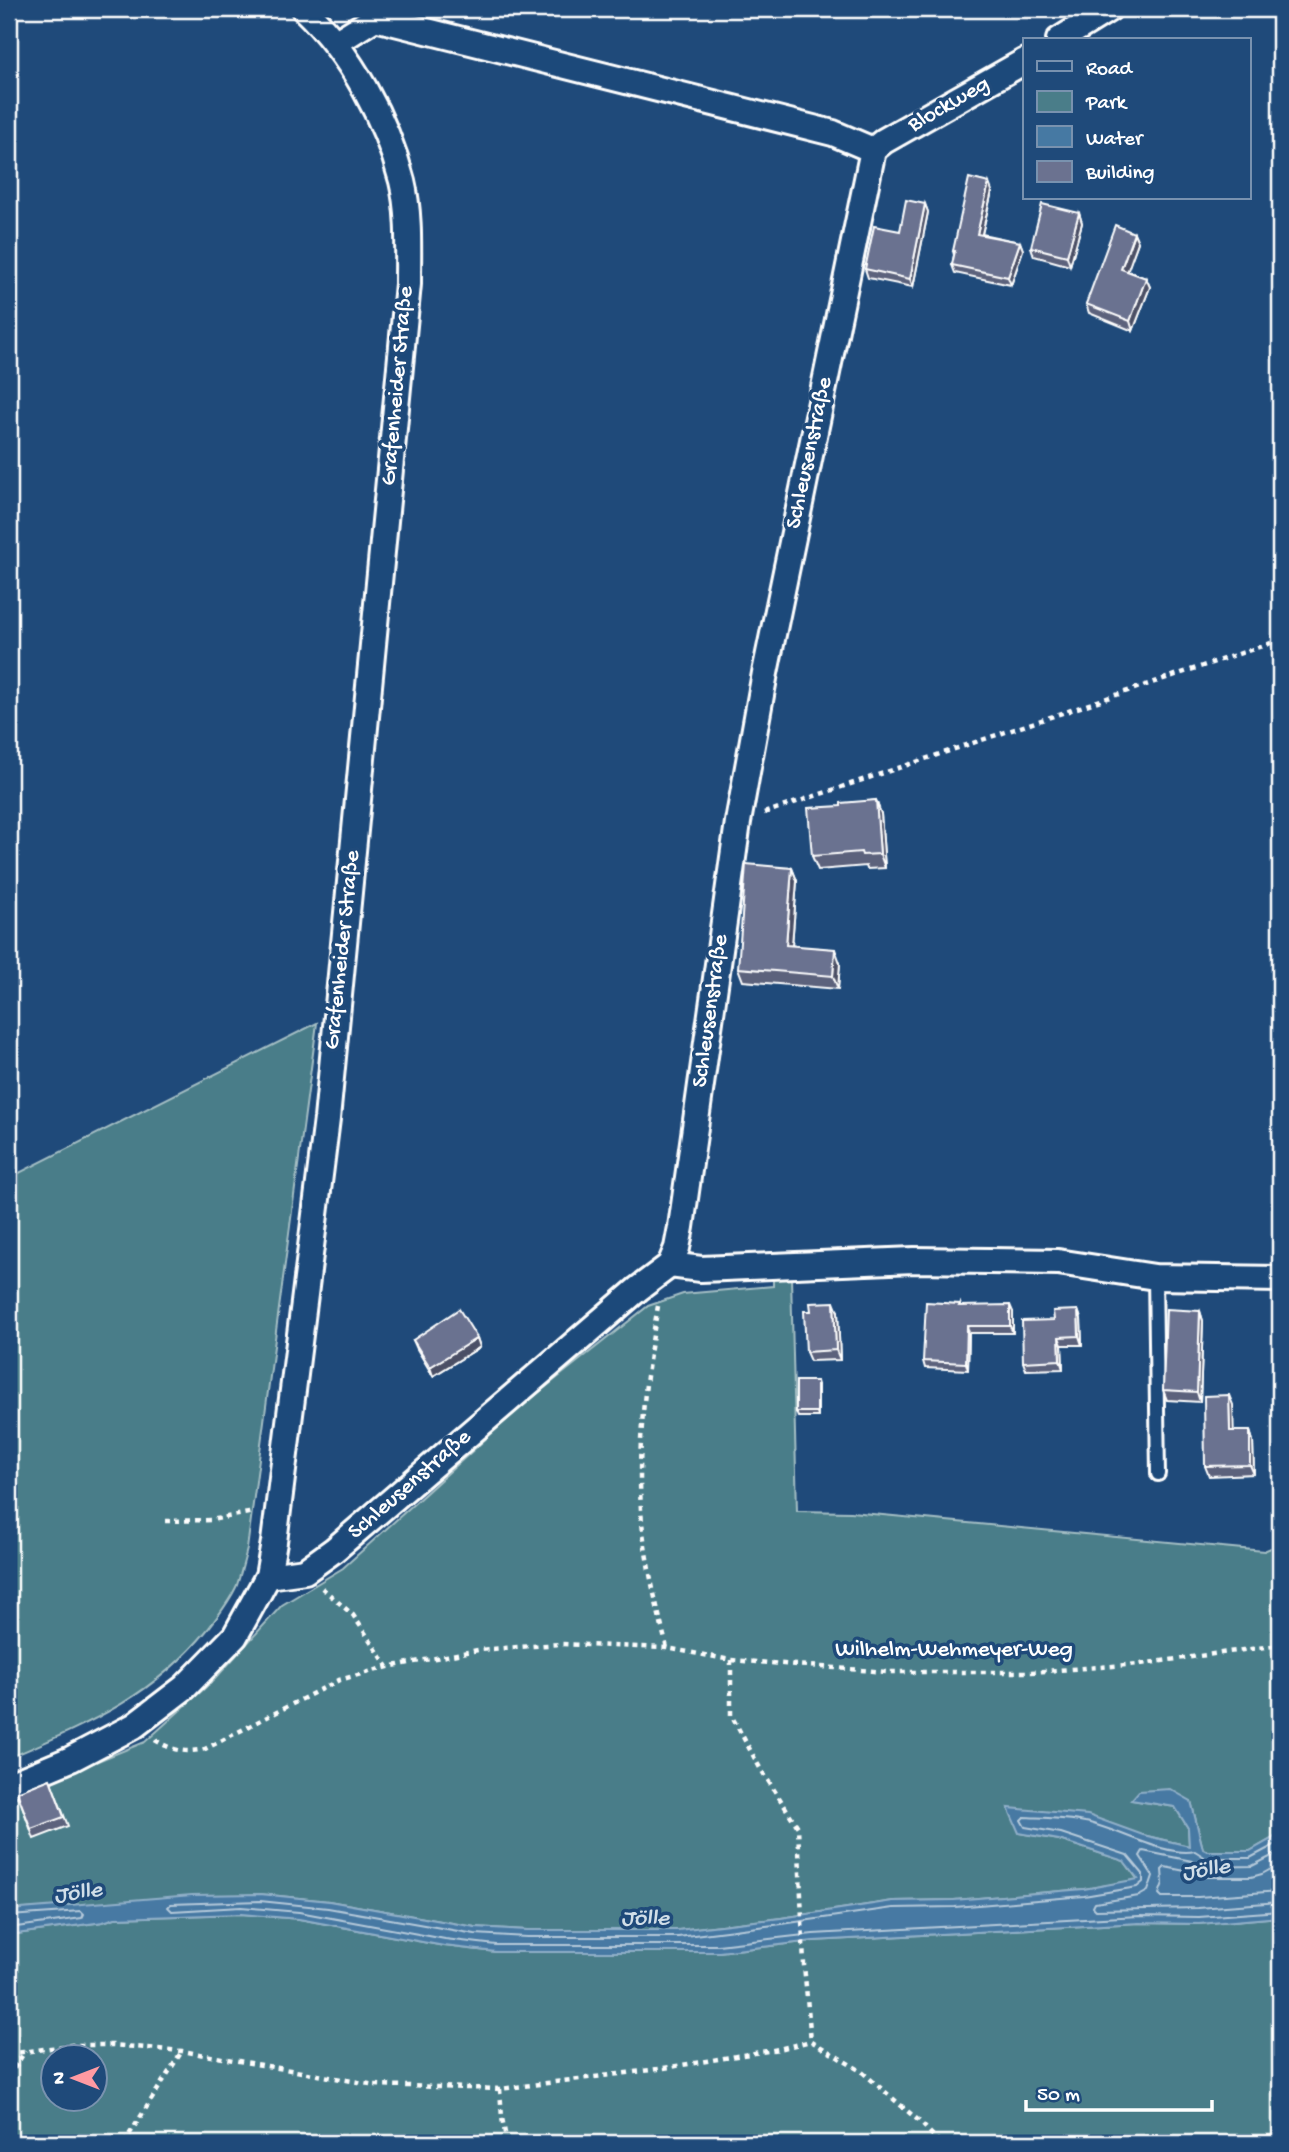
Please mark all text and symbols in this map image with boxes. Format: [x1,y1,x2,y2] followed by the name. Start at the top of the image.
[1023,38,1250,200] legend
[1086,58,1134,83] text: Road
[903,71,995,140] street label: Blockweg
[1085,92,1129,117] text: Park
[1086,128,1144,153] text: Water
[1085,162,1155,187] text: Building
[376,284,420,487] street label: Grafenheider Straße
[781,374,839,531] street label: Schleusenstraße
[319,848,367,1051] street label: Grafenheider Straße
[687,932,735,1089] street label: Schleusenstraße
[343,1423,478,1546] street label: Schleusenstraße
[835,1637,1073,1664] street label: Wilhelm-Wehmeyer-Weg
[1180,1853,1234,1889] water label: Jölle
[52,1876,105,1912] water label: Jölle
[621,1905,671,1934] water label: Jölle
[38,2044,108,2114] north arrow
[1026,2068,1212,2112] scale bar
[49,2072,72,2084] text: N
[1037,2084,1080,2109] text: 50 m

